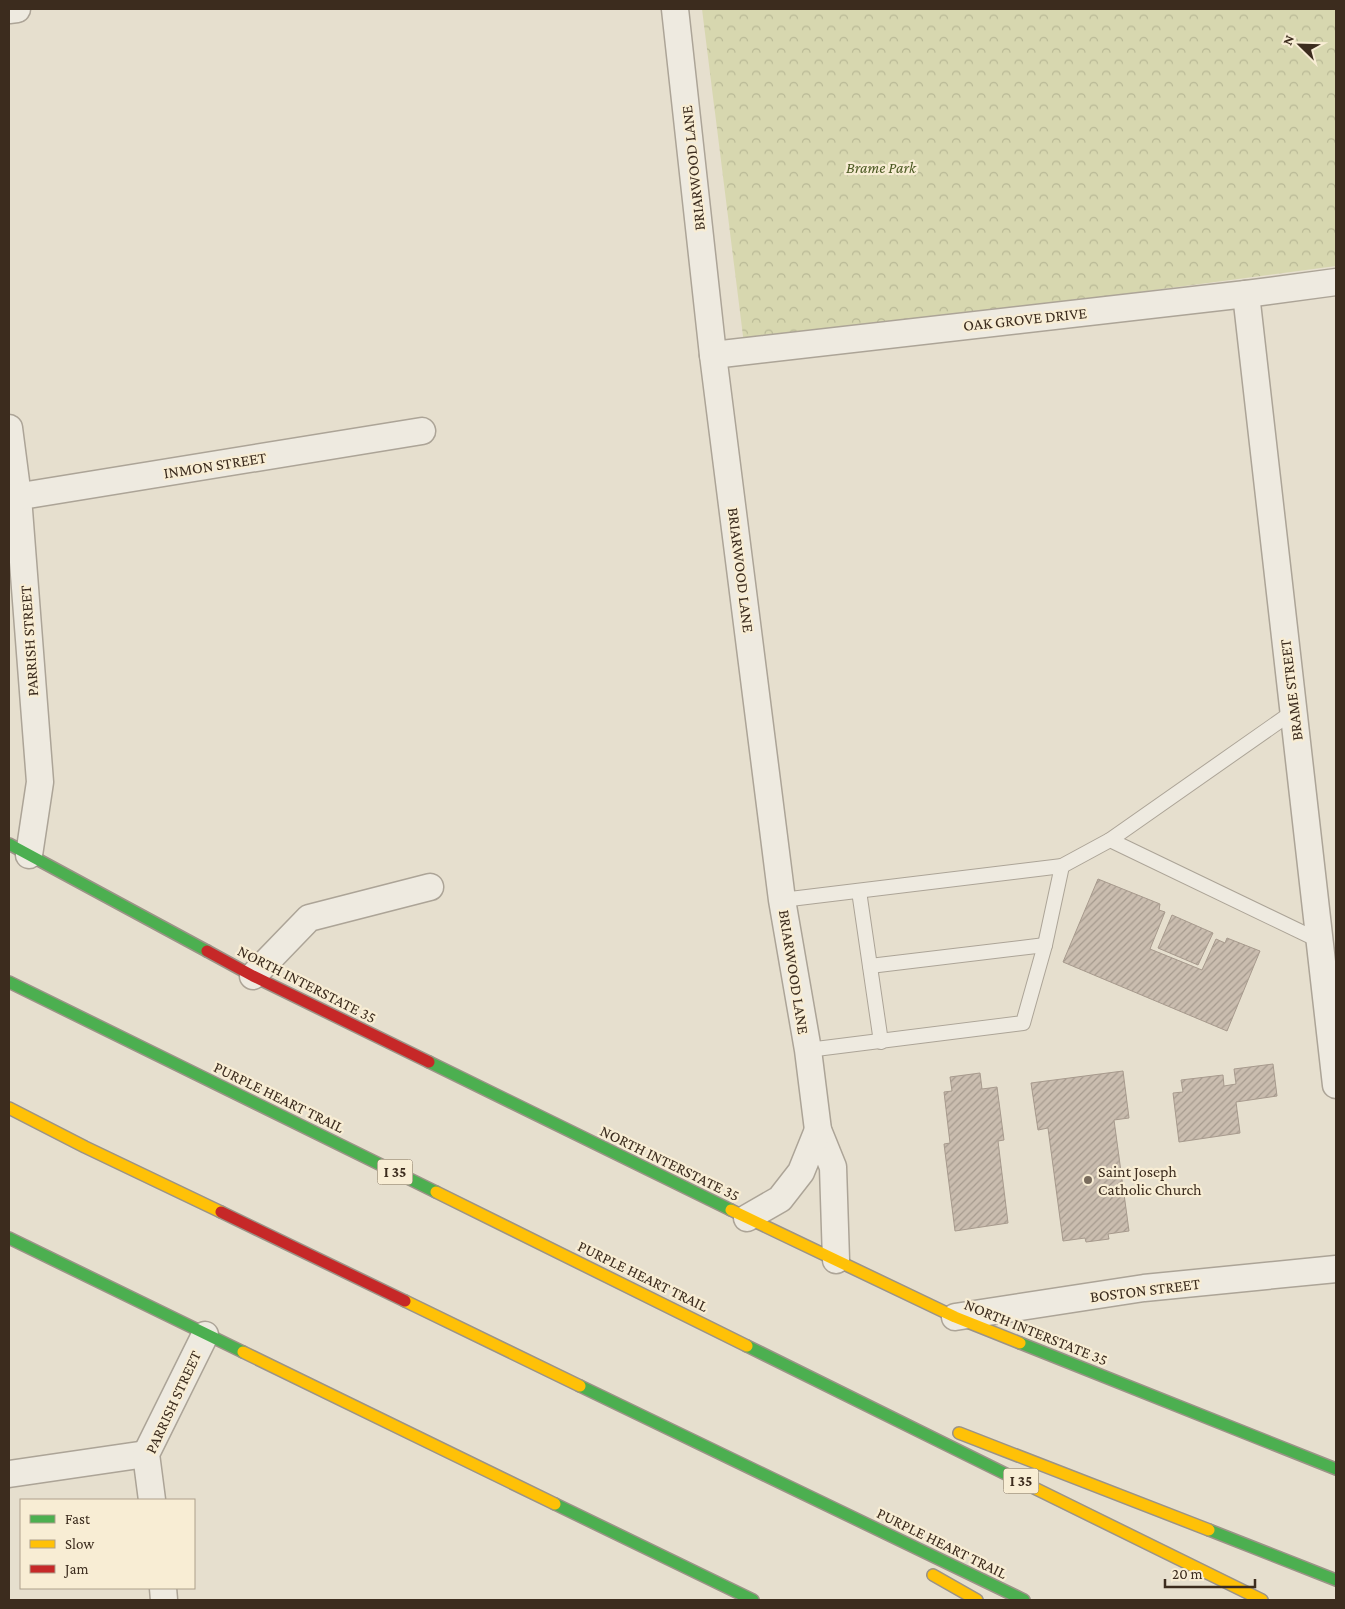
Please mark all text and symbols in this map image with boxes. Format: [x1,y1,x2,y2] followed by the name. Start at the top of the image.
[1275,20,1325,70] north arrow
[1279,32,1297,47] text: N
[678,104,708,232] street label: BRIARWOOD LANE
[846,159,917,176] park label: Brame Park
[962,304,1088,334] street label: OAK GROVE DRIVE
[162,448,268,482] street label: INMON STREET
[725,506,757,634] street label: BRIARWOOD LANE
[17,585,41,697] street label: PARRISH STREET
[1276,638,1306,742] street label: BRAME STREET
[776,908,812,1036] street label: BRIARWOOD LANE
[235,942,379,1026] street label: NORTH INTERSTATE 35
[211,1058,347,1136] street label: PURPLE HEART TRAIL
[597,1122,743,1204] street label: NORTH INTERSTATE 35
[378,1160,412,1184] road number: I 35
[1098,1163,1202,1198] place label: Saint Joseph Catholic Church
[1082,1174,1094,1186] marker: Saint Joseph Catholic Church
[575,1237,711,1315] street label: PURPLE HEART TRAIL
[1089,1275,1201,1305] street label: BOSTON STREET
[962,1295,1110,1369] street label: NORTH INTERSTATE 35
[142,1348,204,1456] street label: PARRISH STREET
[1004,1468,1038,1494] road number: I 35
[20,1499,195,1589] legend
[874,1504,1010,1582] street label: PURPLE HEART TRAIL
[65,1511,91,1527] text: Fast
[65,1536,95,1552] text: Slow
[1165,1556,1255,1588] scale bar
[63,1561,88,1578] text: Jam
[1172,1566,1203,1582] text: 20 m

